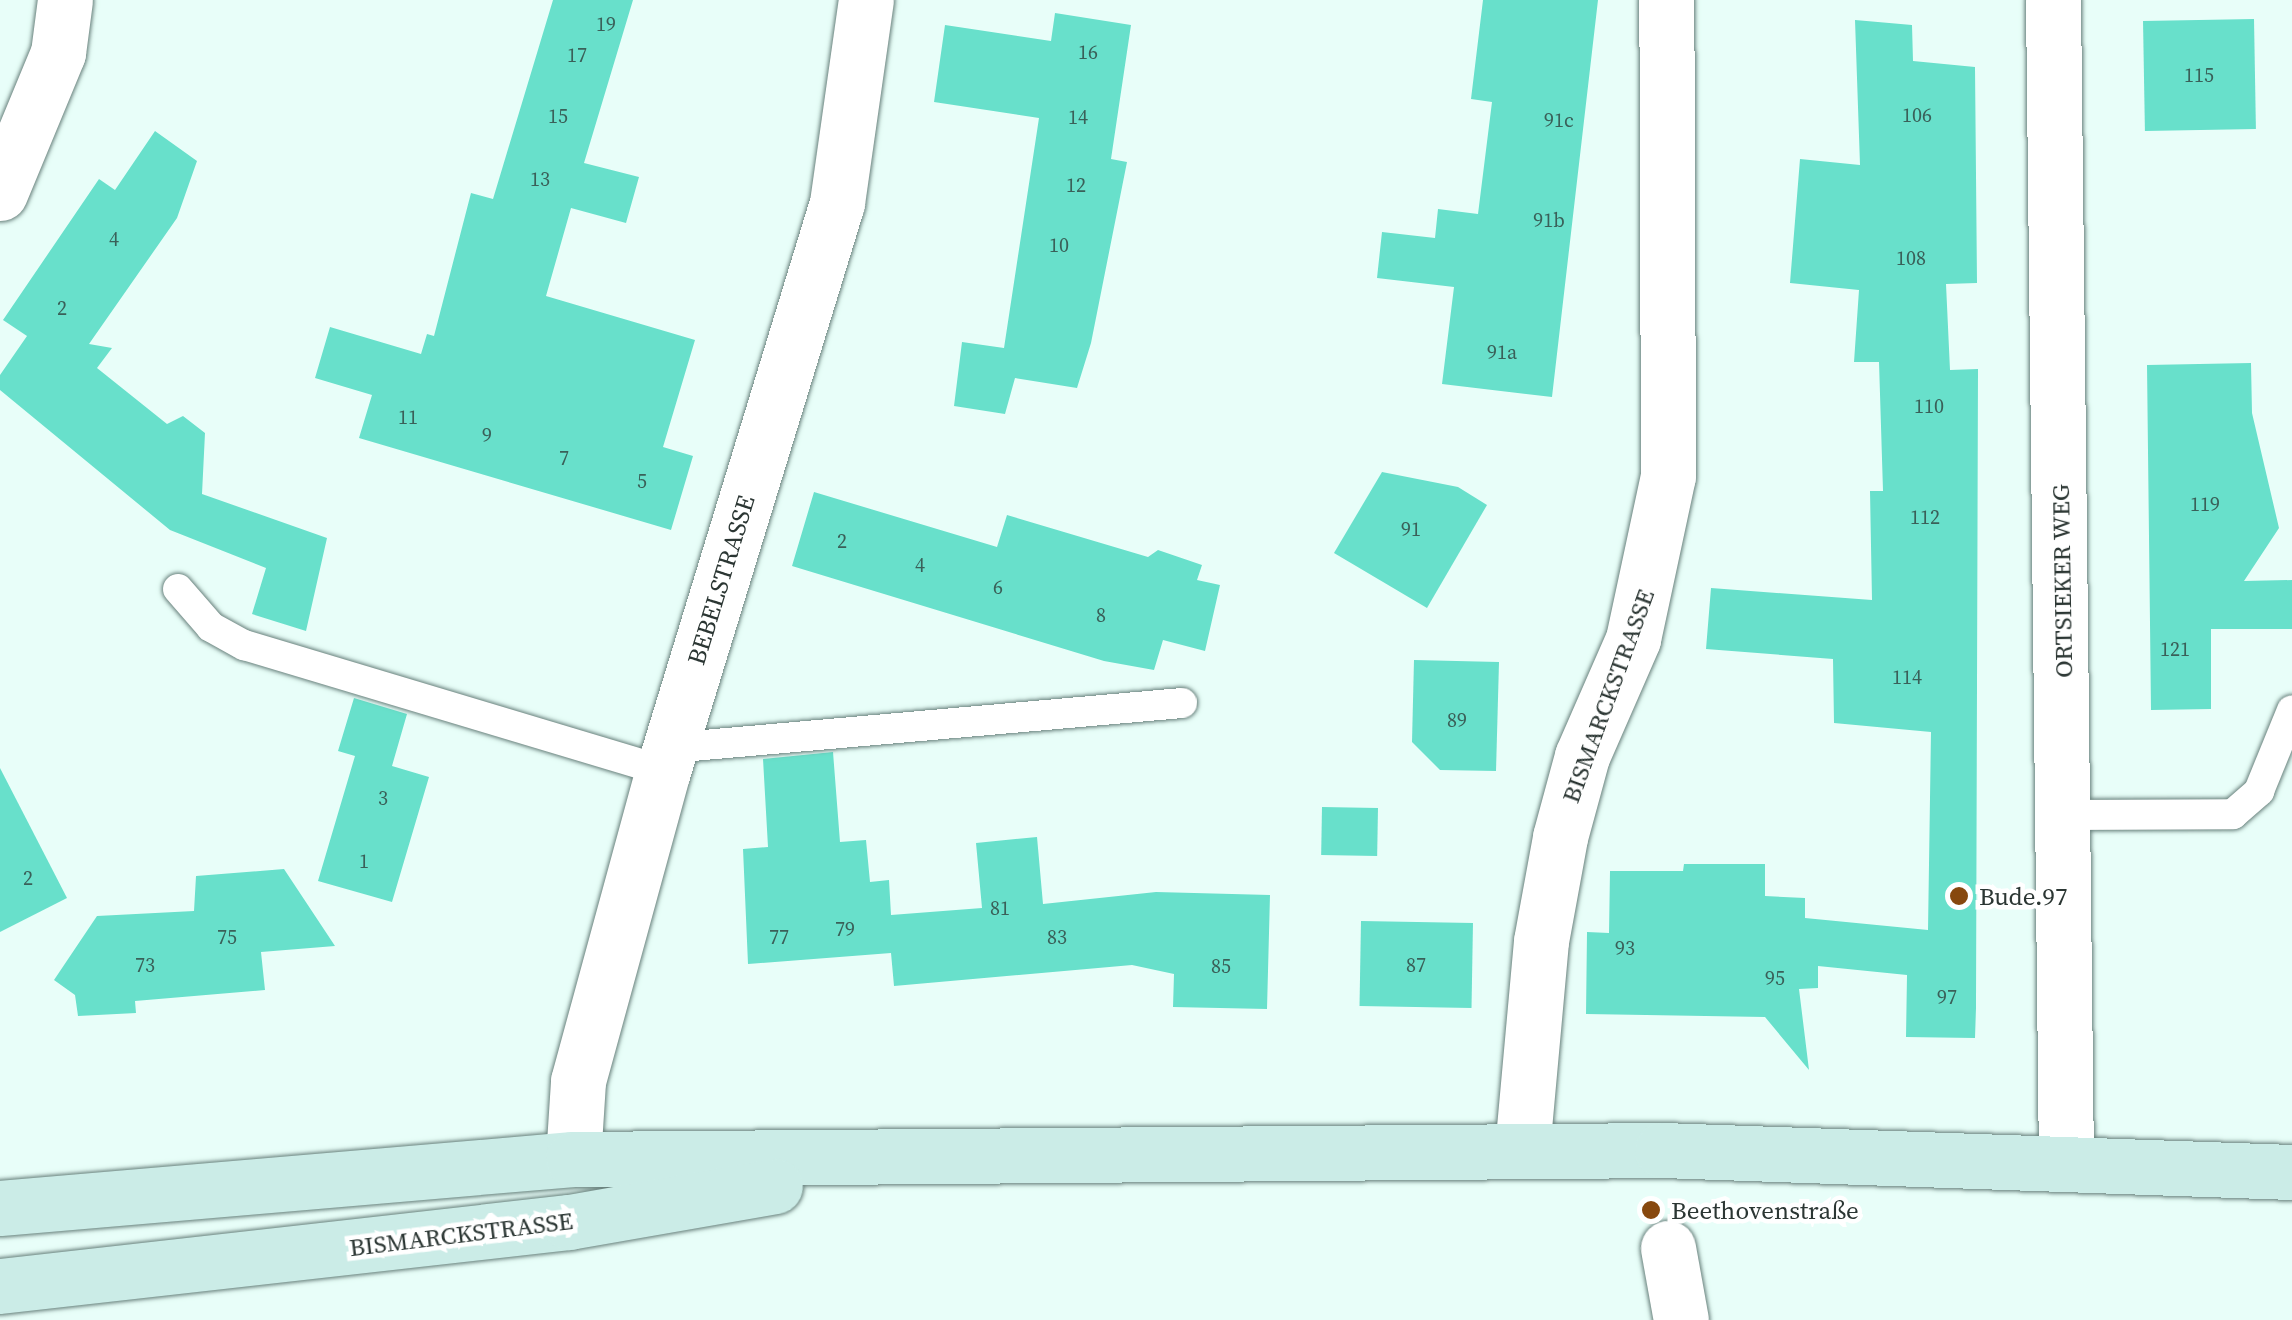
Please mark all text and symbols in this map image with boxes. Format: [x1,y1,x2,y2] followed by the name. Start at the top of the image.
[596,12,616,36] house number: 19
[1078,40,1098,64] house number: 16
[567,43,587,67] house number: 17
[2184,63,2214,87] house number: 115
[1902,103,1932,127] house number: 106
[548,104,568,128] house number: 15
[1068,105,1088,129] house number: 14
[1544,108,1574,132] house number: 91c
[530,167,550,191] house number: 13
[1066,173,1086,197] house number: 12
[1533,208,1565,232] house number: 91b
[109,227,119,251] house number: 4
[1049,233,1069,257] house number: 10
[1896,246,1926,270] house number: 108
[57,296,67,320] house number: 2
[1487,340,1517,364] house number: 91a
[1914,394,1944,418] house number: 110
[398,405,418,429] house number: 11
[482,423,492,447] house number: 9
[559,446,569,470] house number: 7
[637,469,647,493] house number: 5
[2045,483,2079,679] street label: ORTSIEKER WEG
[681,492,761,668] street label: BEBELSTRASSE
[2190,492,2220,516] house number: 119
[1910,505,1940,529] house number: 112
[1401,517,1421,541] house number: 91
[837,529,847,553] house number: 2
[915,553,925,577] house number: 4
[993,575,1003,599] house number: 6
[1555,585,1661,807] street label: BISMARCKSTRASSE
[1096,603,1106,627] house number: 8
[2160,637,2190,661] house number: 121
[1892,665,1922,689] house number: 114
[1447,708,1467,732] house number: 89
[378,786,388,810] house number: 3
[359,849,369,873] house number: 1
[23,866,33,890] house number: 2
[1979,881,2067,911] place label: Bude.97
[1948,885,1970,907] marker: Bude.97
[990,896,1010,920] house number: 81
[835,917,855,941] house number: 79
[217,925,237,949] house number: 75
[769,925,789,949] house number: 77
[1047,925,1067,949] house number: 83
[1615,936,1635,960] house number: 93
[135,953,155,977] house number: 73
[1406,953,1426,977] house number: 87
[1211,954,1231,978] house number: 85
[1765,966,1785,990] house number: 95
[1937,985,1957,1009] house number: 97
[1671,1195,1859,1225] place label: Beethovenstraße
[1640,1199,1662,1221] marker: Beethovenstraße
[347,1205,575,1263] street label: BISMARCKSTRASSE

